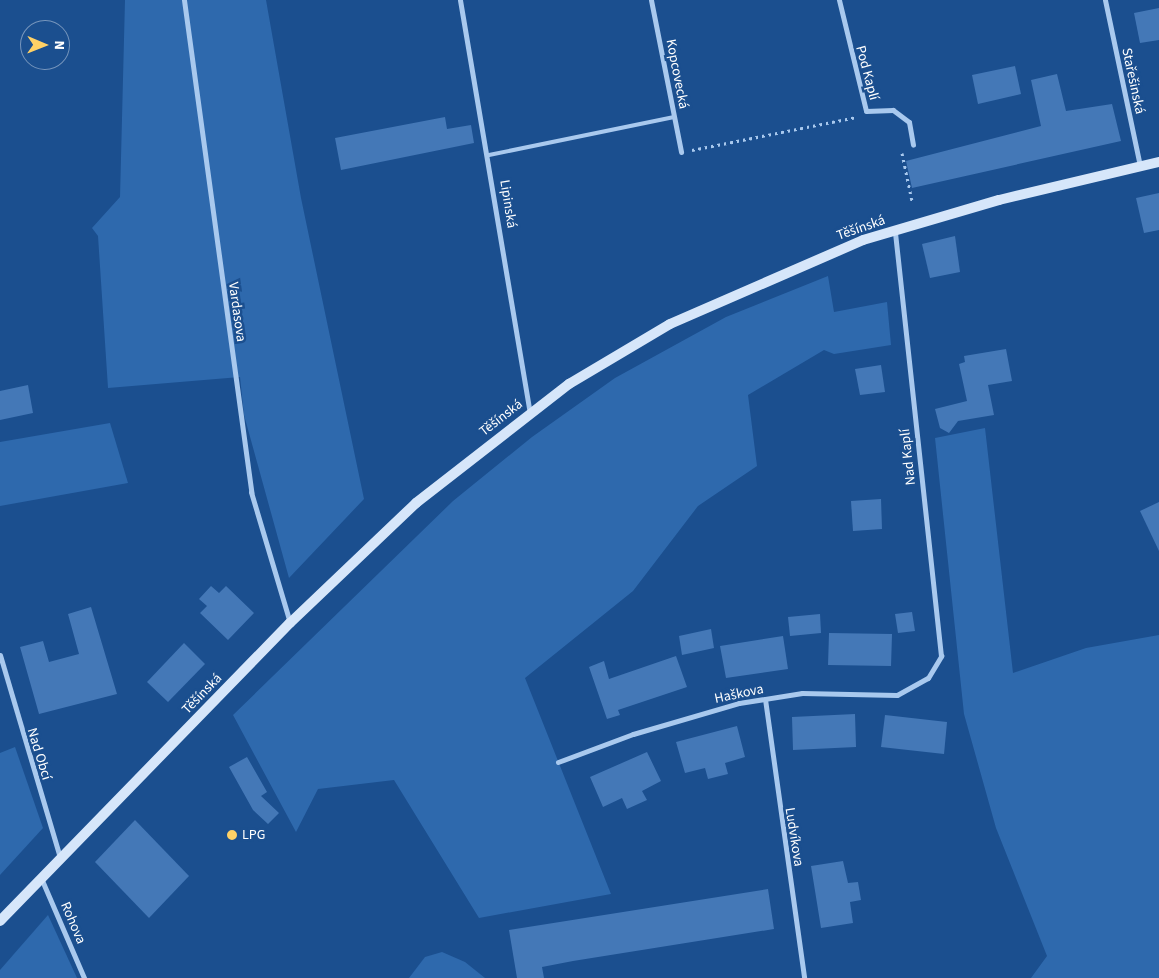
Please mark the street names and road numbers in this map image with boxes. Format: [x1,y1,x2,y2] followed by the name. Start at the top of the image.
[662,38,692,110] street label: Kopcovecká
[852,44,882,102] street label: Pod Kaplí
[1118,46,1148,116] street label: Stařešinská
[496,179,520,229] street label: Lipinská
[835,212,887,244] street label: Těšínská
[224,281,250,343] street label: Vardasova
[476,396,526,440] street label: Těšínská
[897,428,919,486] street label: Nad Kaplí
[179,670,225,718] street label: Těšínská
[713,681,765,707] street label: Haškova
[23,726,55,782] street label: Nad Obcí
[781,806,807,868] street label: Ludvíkova
[57,900,89,946] street label: Rohova

